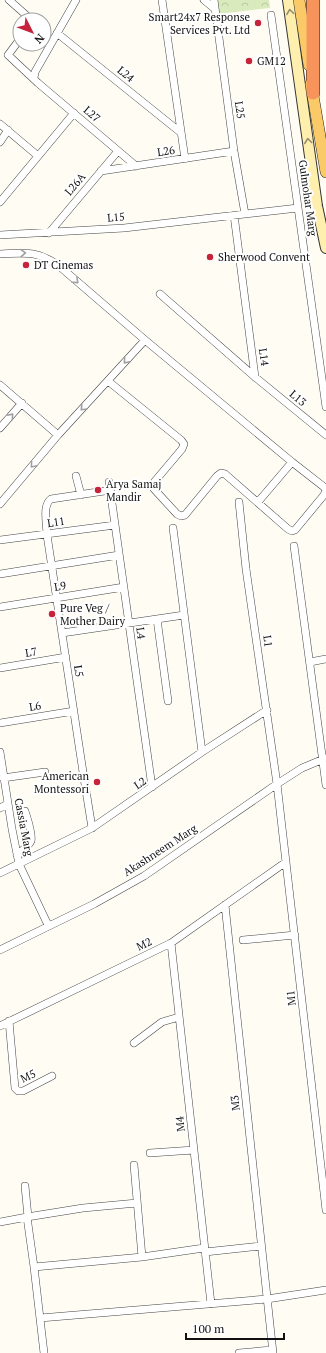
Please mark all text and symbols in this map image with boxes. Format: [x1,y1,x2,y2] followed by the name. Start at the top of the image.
[286,9,295,15] one-way arrow
[149,10,250,37] place label: Smart24x7 Response Services Pvt. Ltd
[12,12,52,52] north arrow
[253,18,263,28] marker: Smart24x7 Response Services Pvt. Ltd
[31,31,47,47] text: N
[257,54,286,68] place label: GM12
[244,56,254,66] marker: GM12
[115,63,137,85] street label: L24
[232,100,248,120] street label: L25
[81,103,103,125] street label: L27
[304,138,313,144] one-way arrow
[156,143,176,159] street label: L26
[296,159,320,237] street label: Gulmohar Marg
[62,169,89,198] street label: L26A
[107,209,126,225] street label: L15
[20,249,26,257] one-way arrow
[218,250,310,264] place label: Sherwood Convent
[205,252,215,262] marker: Sherwood Convent
[34,258,94,272] place label: DT Cinemas
[21,260,31,270] marker: DT Cinemas
[72,277,79,284] one-way arrow
[256,347,272,367] street label: L14
[124,356,131,363] one-way arrow
[287,387,309,409] street label: L13
[80,403,87,411] one-way arrow
[6,413,13,420] one-way arrow
[30,460,37,467] one-way arrow
[106,477,161,504] place label: Arya Samaj Mandir
[93,485,103,495] marker: Arya Samaj Mandir
[46,514,66,530] street label: L11
[53,578,67,594] street label: L9
[60,601,126,628] place label: Pure Veg / Mother Dairy
[47,609,57,619] marker: Pure Veg / Mother Dairy
[133,626,149,640] street label: L4
[260,634,276,648] street label: L1
[24,644,38,660] street label: L7
[71,664,87,678] street label: L5
[28,698,42,714] street label: L6
[34,769,89,796] place label: American Montessori
[131,774,149,792] street label: L2
[92,777,102,787] marker: American Montessori
[12,797,37,857] street label: Cassia Marg
[121,821,200,879] street label: Akashneem Marg
[134,934,154,954] street label: M2
[283,990,299,1006] street label: M1
[18,1066,38,1086] street label: M5
[227,1094,243,1111] street label: M3
[172,1115,188,1132] street label: M4
[186,1315,284,1341] scale bar
[192,1321,225,1336] text: 100 m

